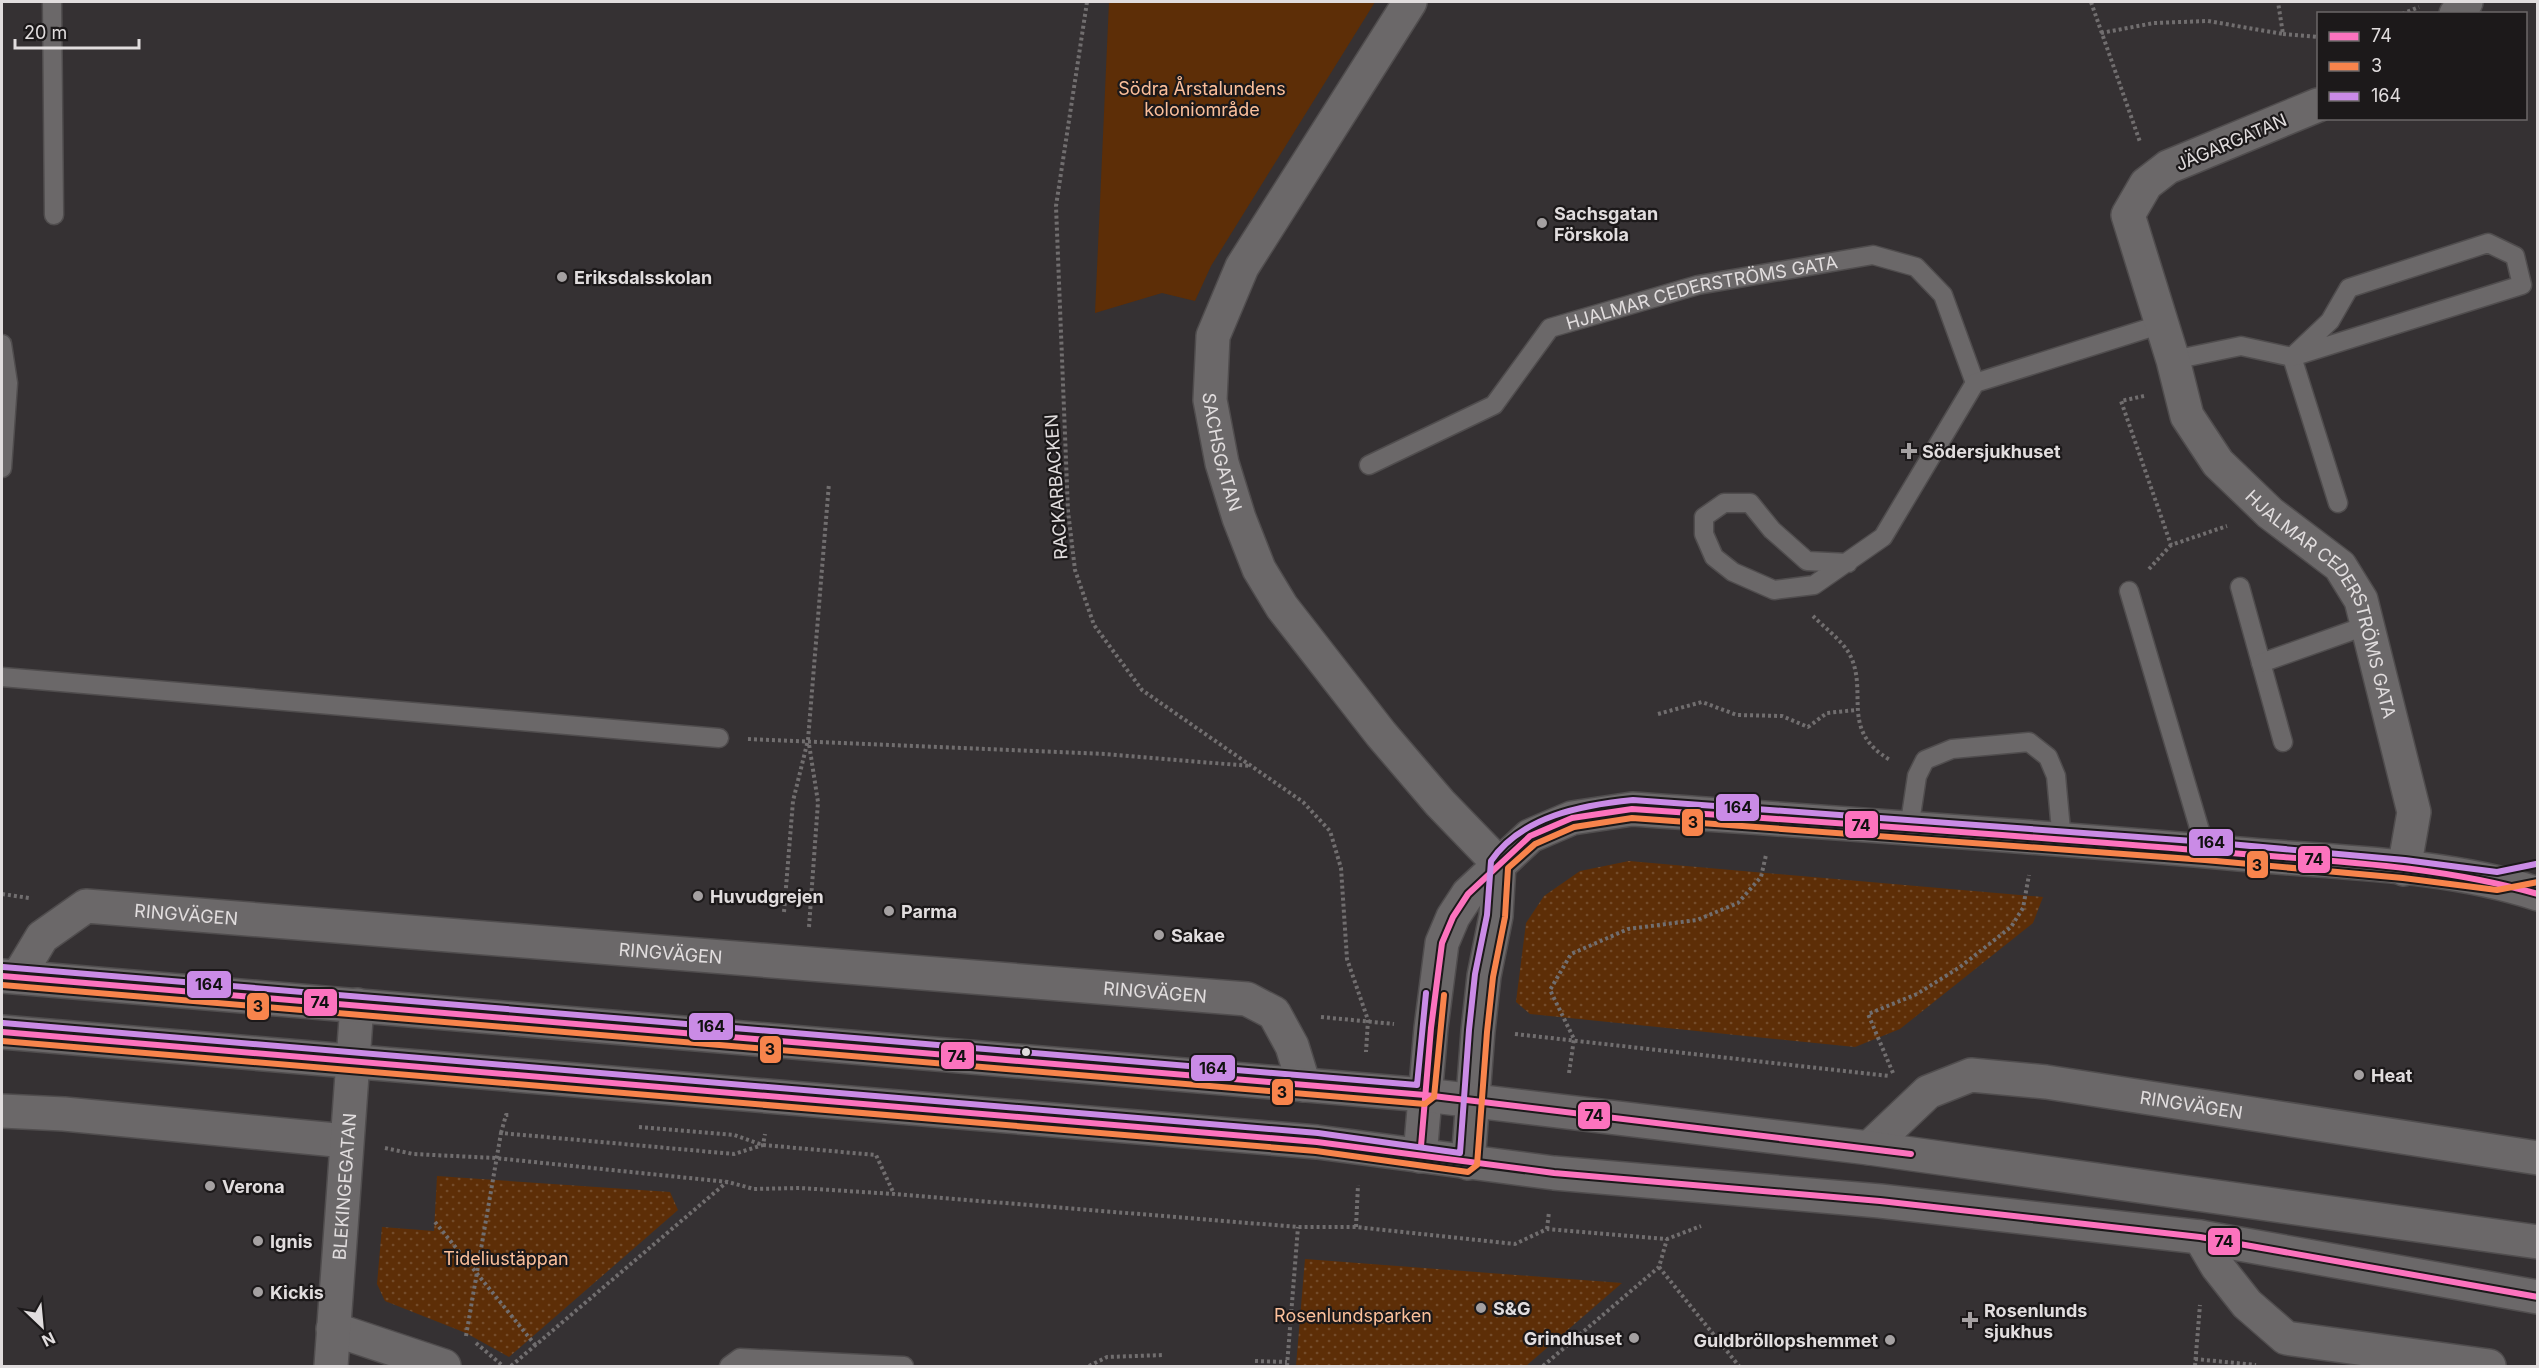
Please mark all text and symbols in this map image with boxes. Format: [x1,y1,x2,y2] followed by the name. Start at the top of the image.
[15,12,140,50] scale bar
[2317,12,2527,120] legend
[24,22,67,43] text: 20 m
[2371,25,2392,46] text: 74
[2371,55,2382,76] text: 3
[1118,76,1286,120] park label: Södra Årstalundens koloniområde
[2371,85,2401,106] text: 164
[2172,108,2290,175] street label: JÄGARGATAN
[1554,203,1658,245] place label: Sachsgatan Förskola
[1535,216,1549,230] marker: Sachsgatan Förskola
[1563,251,1839,333] street label: HJALMAR CEDERSTRÖMS GATA
[574,267,712,288] place label: Eriksdalsskolan
[555,270,569,284] marker: Eriksdalsskolan
[1199,392,1247,514] street label: SACHSGATAN
[1040,414,1072,560] street label: RACKARBACKEN
[1922,441,2061,462] place label: Södersjukhuset
[1900,442,1918,460] marker: Södersjukhuset
[2242,485,2401,720] street label: HJALMAR CEDERSTRÖMS GATA
[1715,793,1760,822] line badge: 164
[1724,797,1752,817] text: 164
[1681,808,1704,837] line badge: 3
[1844,810,1879,839] line badge: 74
[1688,812,1698,832] text: 3
[1851,815,1871,835] text: 74
[2188,828,2234,857] line badge: 164
[2197,832,2225,852] text: 164
[2297,845,2331,874] line badge: 74
[2304,849,2324,869] text: 74
[2246,850,2269,879] line badge: 3
[2252,855,2262,875] text: 3
[710,886,824,907] place label: Huvudgrejen
[691,889,705,903] marker: Huvudgrejen
[134,899,239,929] street label: RINGVÄGEN
[901,901,957,922] place label: Parma
[882,904,896,918] marker: Parma
[1171,925,1225,946] place label: Sakae
[1152,928,1166,942] marker: Sakae
[618,938,723,967] street label: RINGVÄGEN
[186,970,232,999] line badge: 164
[195,974,223,994] text: 164
[1102,977,1208,1006] street label: RINGVÄGEN
[303,988,338,1017] line badge: 74
[246,992,270,1021] line badge: 3
[310,992,330,1012] text: 74
[253,996,263,1016] text: 3
[688,1012,734,1041] line badge: 164
[697,1016,725,1036] text: 164
[759,1035,782,1064] line badge: 3
[765,1039,775,1059] text: 3
[940,1041,975,1070] line badge: 74
[947,1046,967,1066] text: 74
[1020,1046,1032,1058] unlabelled marker
[1190,1054,1236,1082] line badge: 164
[1199,1058,1227,1078] text: 164
[2371,1065,2413,1086] place label: Heat
[2352,1068,2366,1082] marker: Heat
[1271,1078,1294,1106] line badge: 3
[1277,1082,1287,1102] text: 3
[2138,1086,2244,1123] street label: RINGVÄGEN
[1577,1101,1611,1130] line badge: 74
[1584,1105,1604,1125] text: 74
[328,1112,360,1261] street label: BLEKINGEGATAN
[222,1176,285,1197] place label: Verona
[203,1179,217,1193] marker: Verona
[2207,1227,2241,1256] line badge: 74
[270,1231,313,1252] place label: Ignis
[2214,1231,2234,1251] text: 74
[251,1234,265,1248] marker: Ignis
[443,1248,569,1269] park label: Tideliustäppan
[270,1282,324,1303] place label: Kickis
[251,1285,265,1299] marker: Kickis
[12,1296,72,1356] north arrow
[1493,1298,1530,1319] place label: S&G
[1984,1300,2087,1342] place label: Rosenlunds sjukhus
[1474,1301,1488,1315] marker: S&G
[1274,1305,1432,1326] park label: Rosenlundsparken
[1961,1311,1979,1329] marker: Rosenlunds sjukhus
[39,1328,58,1351] text: N
[1524,1328,1622,1349] place label: Grindhuset
[1693,1330,1878,1351] place label: Guldbröllopshemmet
[1627,1331,1641,1345] marker: Grindhuset
[1883,1333,1897,1347] marker: Guldbröllopshemmet

